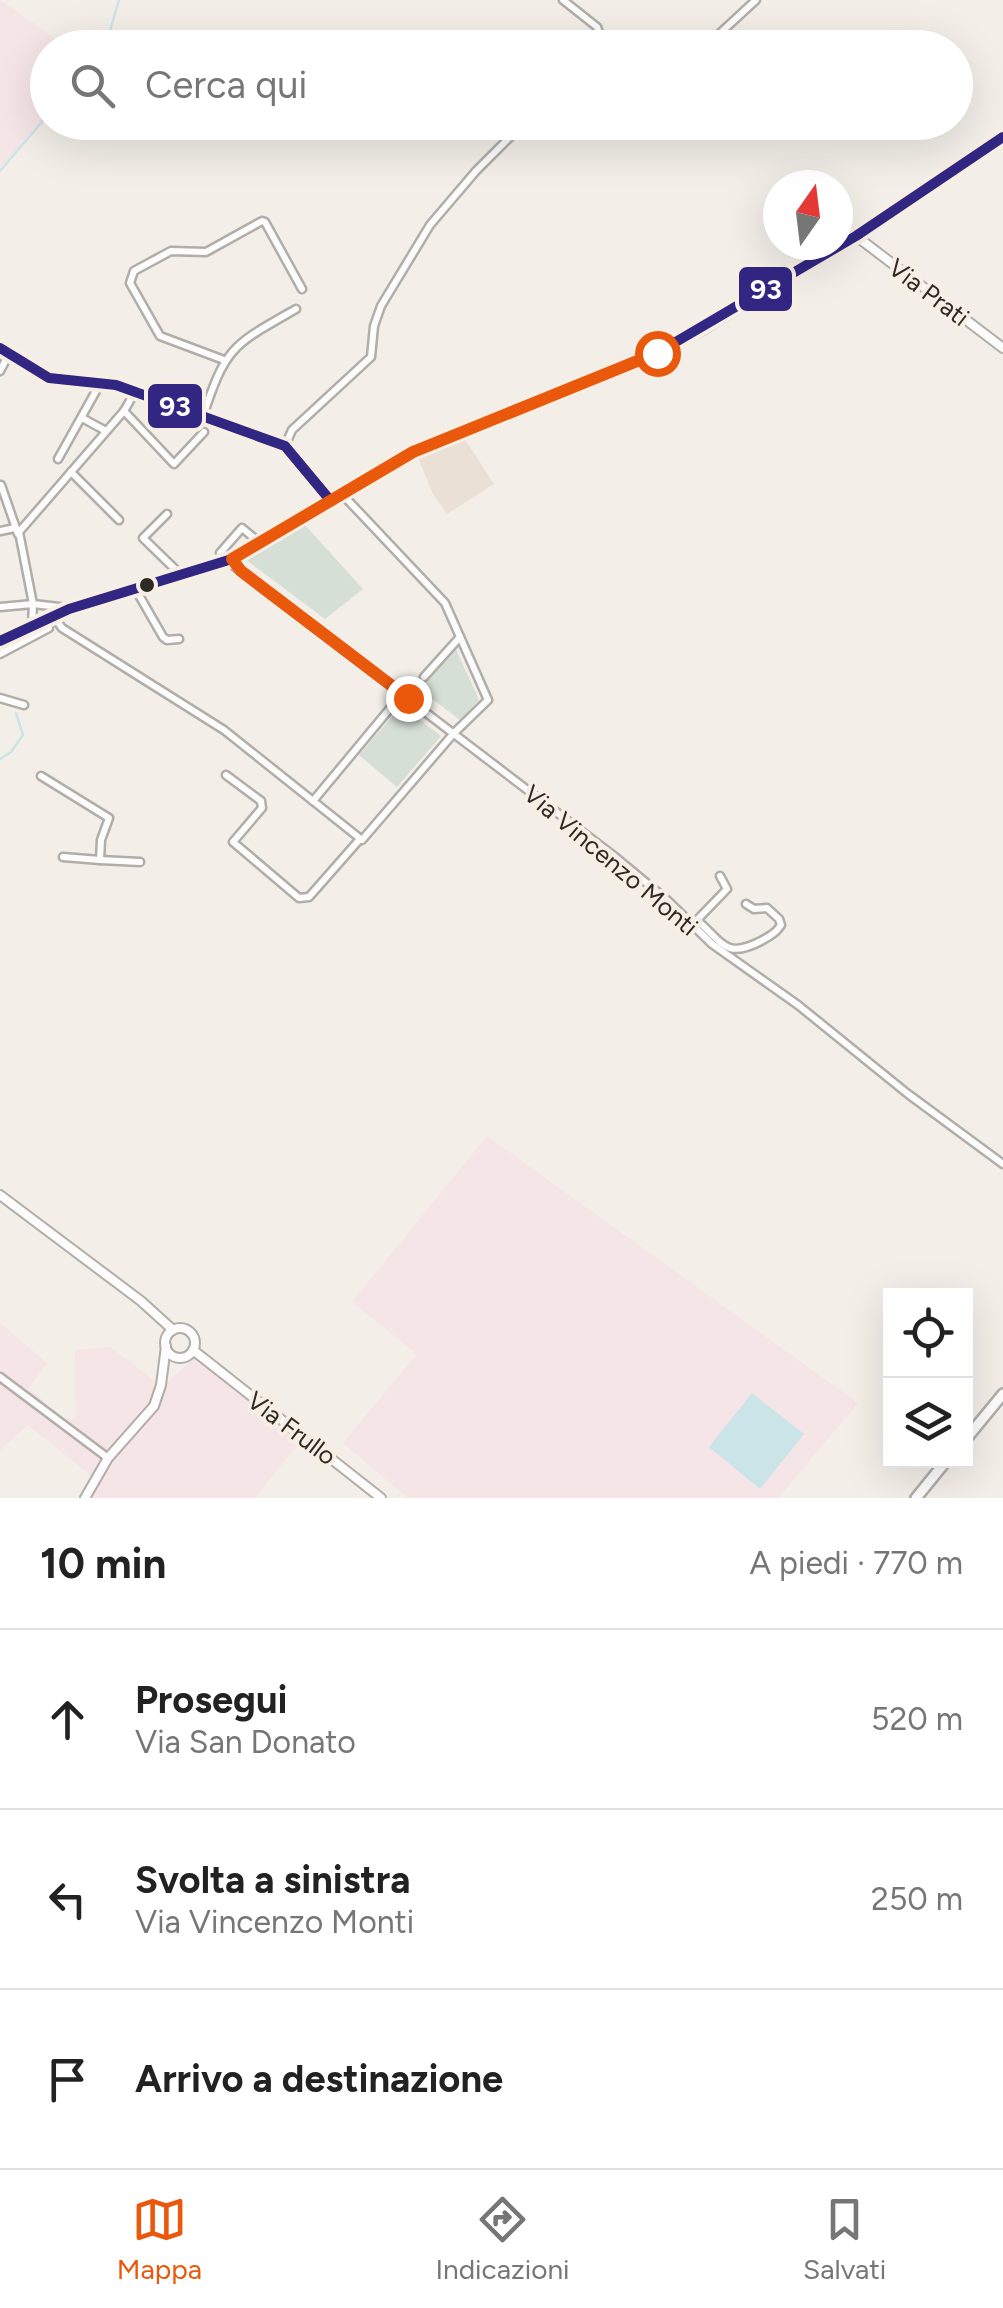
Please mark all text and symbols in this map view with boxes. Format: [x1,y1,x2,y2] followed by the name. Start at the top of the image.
[30,30,973,140] search box
[65,58,120,113] icon: search
[145,62,307,108] text: Cerca qui
[763,170,853,260] north arrow
[883,252,975,332] street label: Via Prati
[737,265,794,313] line badge: 93
[750,272,782,306] text: 93
[635,331,681,377] route start
[146,382,204,430] line badge: 93
[159,389,191,423] text: 93
[137,575,157,595] unlabelled marker
[386,676,432,722] route end
[518,778,704,942] street label: Via Vincenzo Monti
[883,1288,973,1468] map controls
[883,1288,973,1378] button: locate
[883,1378,973,1468] button: layers
[242,1385,342,1471] street label: Via Frullo
[40,1538,166,1589] text: 10 min
[749,1544,963,1582] text: A piedi · 770 m
[135,1677,287,1723] text: Prosegui
[40,1692,95,1747] icon: ahead
[871,1700,963,1738] text: 520 m
[135,1723,356,1761] text: Via San Donato
[135,1857,410,1903] text: Svolta a sinistra
[40,1872,95,1927] icon: left
[871,1880,963,1918] text: 250 m
[135,1903,414,1941] text: Via Vincenzo Monti
[40,2052,95,2107] icon: arrive
[135,2056,503,2102] text: Arrivo a destinazione
[117,2192,202,2286] tab: Mappa
[435,2192,570,2286] tab: Indicazioni
[803,2192,886,2286] tab: Salvati

